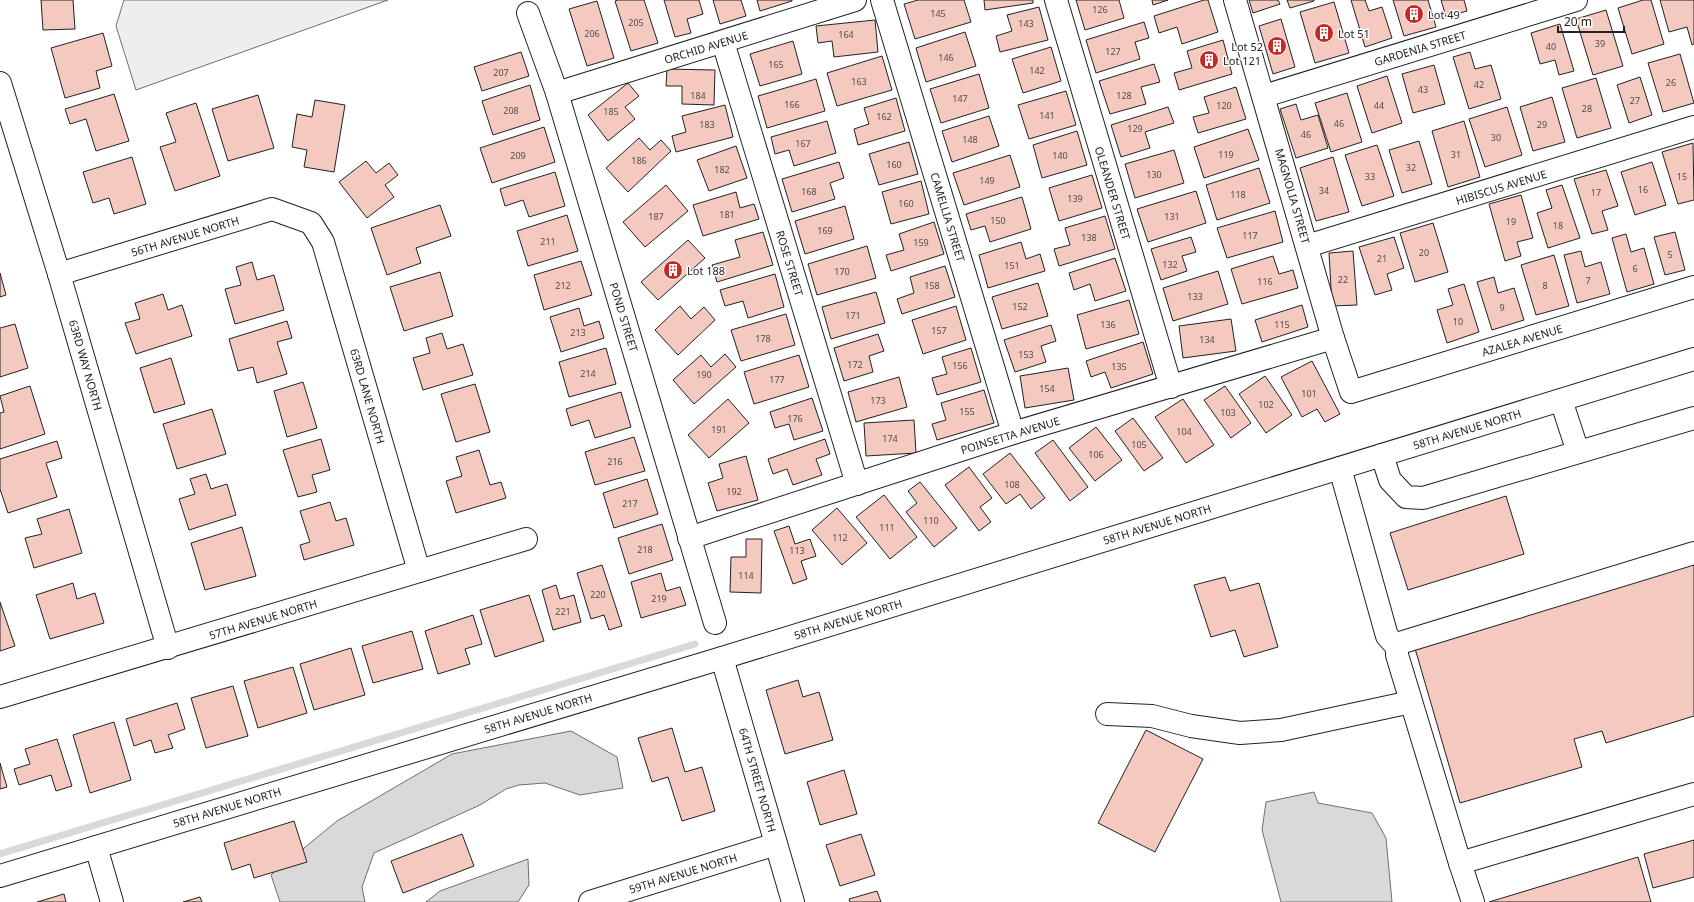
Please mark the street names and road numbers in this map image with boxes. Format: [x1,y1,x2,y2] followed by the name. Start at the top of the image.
[662,27,750,67] street label: ORCHID AVENUE
[1372,27,1468,69] street label: GARDENIA STREET
[1092,144,1134,242] street label: OLEANDER STREET
[1272,147,1314,245] street label: MAGNOLIA STREET
[1454,166,1548,208] street label: HIBISCUS AVENUE
[927,171,969,263] street label: CAMELLIA STREET
[129,212,241,260] street label: 56TH AVENUE NORTH
[773,228,807,298] street label: ROSE STREET
[606,280,642,354] street label: POND STREET
[66,318,106,412] street label: 63RD WAY NORTH
[1480,321,1564,359] street label: AZALEA AVENUE
[347,347,389,445] street label: 63RD LANE NORTH
[1411,405,1523,453] street label: 58TH AVENUE NORTH
[959,413,1061,457] street label: POINSETTA AVENUE
[1101,500,1213,548] street label: 58TH AVENUE NORTH
[207,595,319,643] street label: 57TH AVENUE NORTH
[792,595,904,643] street label: 58TH AVENUE NORTH
[482,689,594,737] street label: 58TH AVENUE NORTH
[736,726,780,834] street label: 64TH STREET NORTH
[171,783,283,831] street label: 58TH AVENUE NORTH
[627,849,739,897] street label: 59TH AVENUE NORTH

